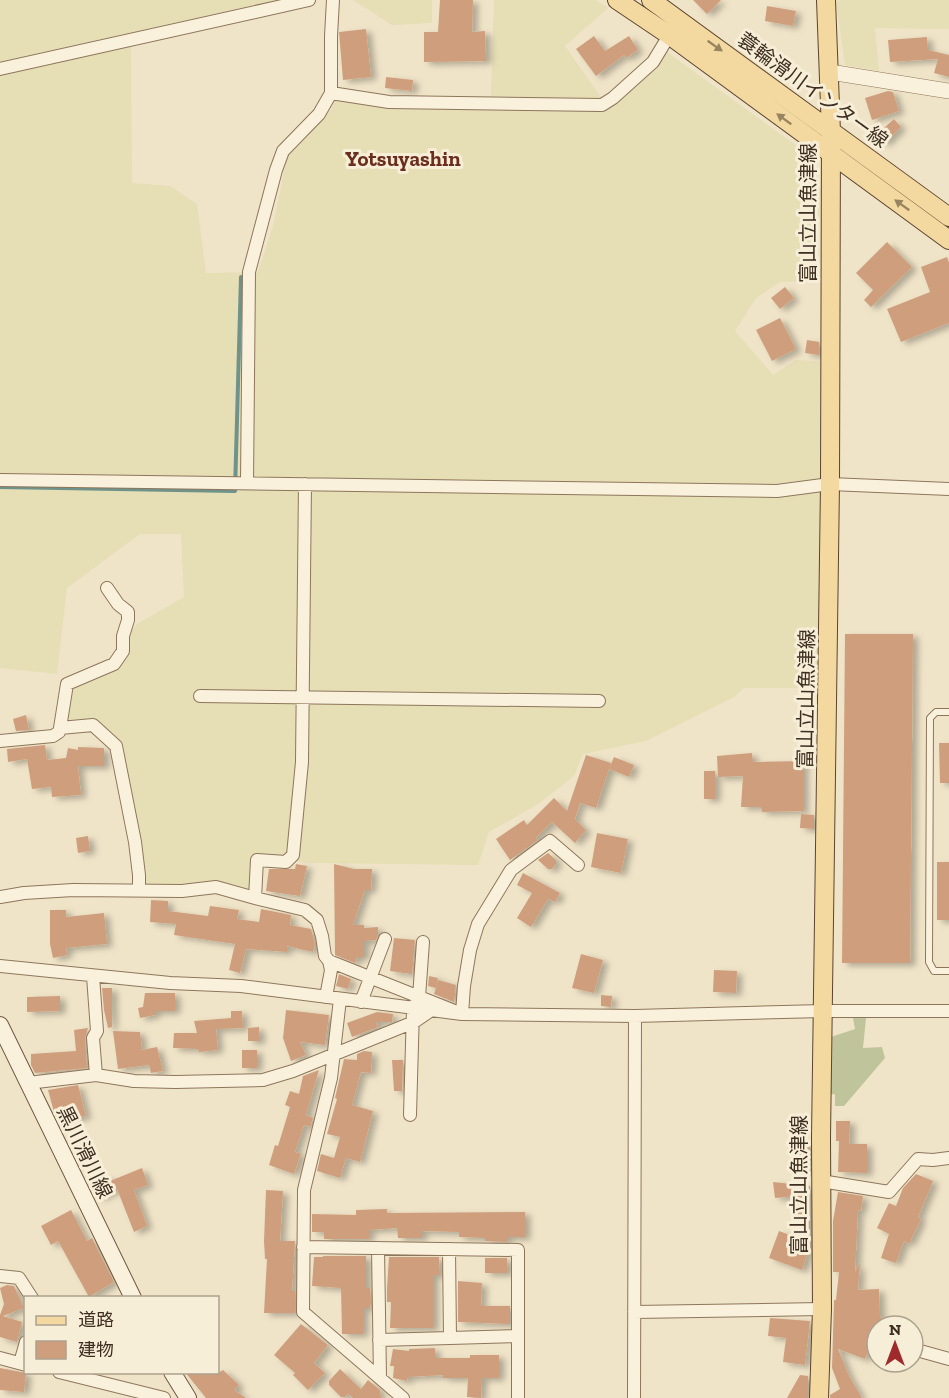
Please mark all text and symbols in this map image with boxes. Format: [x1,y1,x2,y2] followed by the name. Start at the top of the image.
[733,27,893,153] street label: 蓑輪滑川インター線
[707,40,723,52] one-way arrow
[776,113,791,125] one-way arrow
[796,143,820,283] street label: 富山立山魚津線
[345,146,461,171] district label: Yotsuyashin
[894,199,910,211] one-way arrow
[793,629,819,769] street label: 富山立山魚津線
[52,1102,118,1202] street label: 黒川滑川線
[787,1115,811,1255] street label: 富山立山魚津線
[24,1296,219,1374] legend
[78,1309,114,1331] text: 道路
[865,1314,925,1374] north arrow
[889,1320,901,1339] text: N
[78,1339,114,1361] text: 建物

